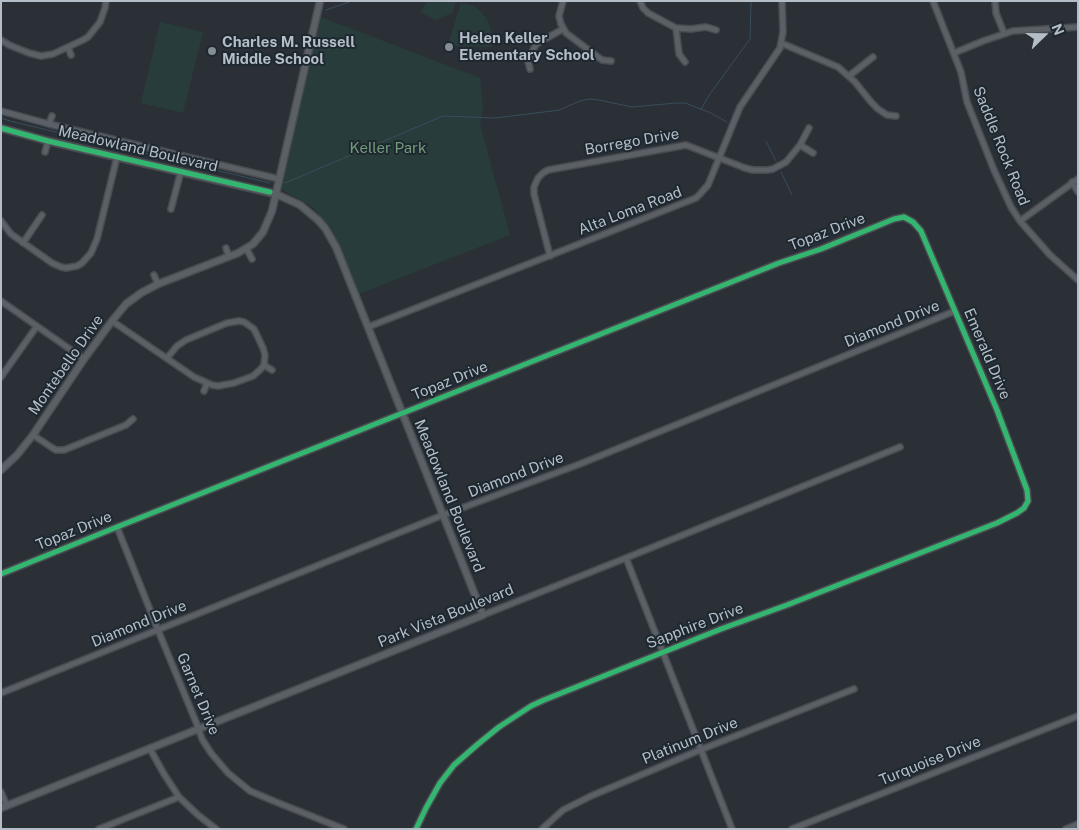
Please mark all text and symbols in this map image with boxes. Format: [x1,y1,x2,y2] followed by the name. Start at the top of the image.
[1019,10,1069,60] north arrow
[1048,21,1067,37] text: N
[459,29,595,64] place label: Helen Keller Elementary School
[222,33,355,68] place label: Charles M. Russell Middle School
[443,41,455,53] marker: Helen Keller Elementary School
[206,45,218,57] marker: Charles M. Russell Middle School
[969,84,1033,208] street label: Saddle Rock Road
[56,122,220,176] street label: Meadowland Boulevard
[583,125,681,159] street label: Borrego Drive
[350,139,426,157] park label: Keller Park
[576,183,684,239] street label: Alta Loma Road
[786,209,868,255] street label: Topaz Drive
[842,297,942,351] street label: Diamond Drive
[960,306,1014,402] street label: Emerald Drive
[25,311,107,419] street label: Montebello Drive
[409,358,491,404] street label: Topaz Drive
[410,417,488,575] street label: Meadowland Boulevard
[466,448,566,502] street label: Diamond Drive
[33,508,115,554] street label: Topaz Drive
[375,581,517,651] street label: Park Vista Boulevard
[89,597,189,651] street label: Diamond Drive
[644,599,746,653] street label: Sapphire Drive
[173,650,223,738] street label: Garnet Drive
[640,714,740,768] street label: Platinum Drive
[877,732,983,790] street label: Turquoise Drive

